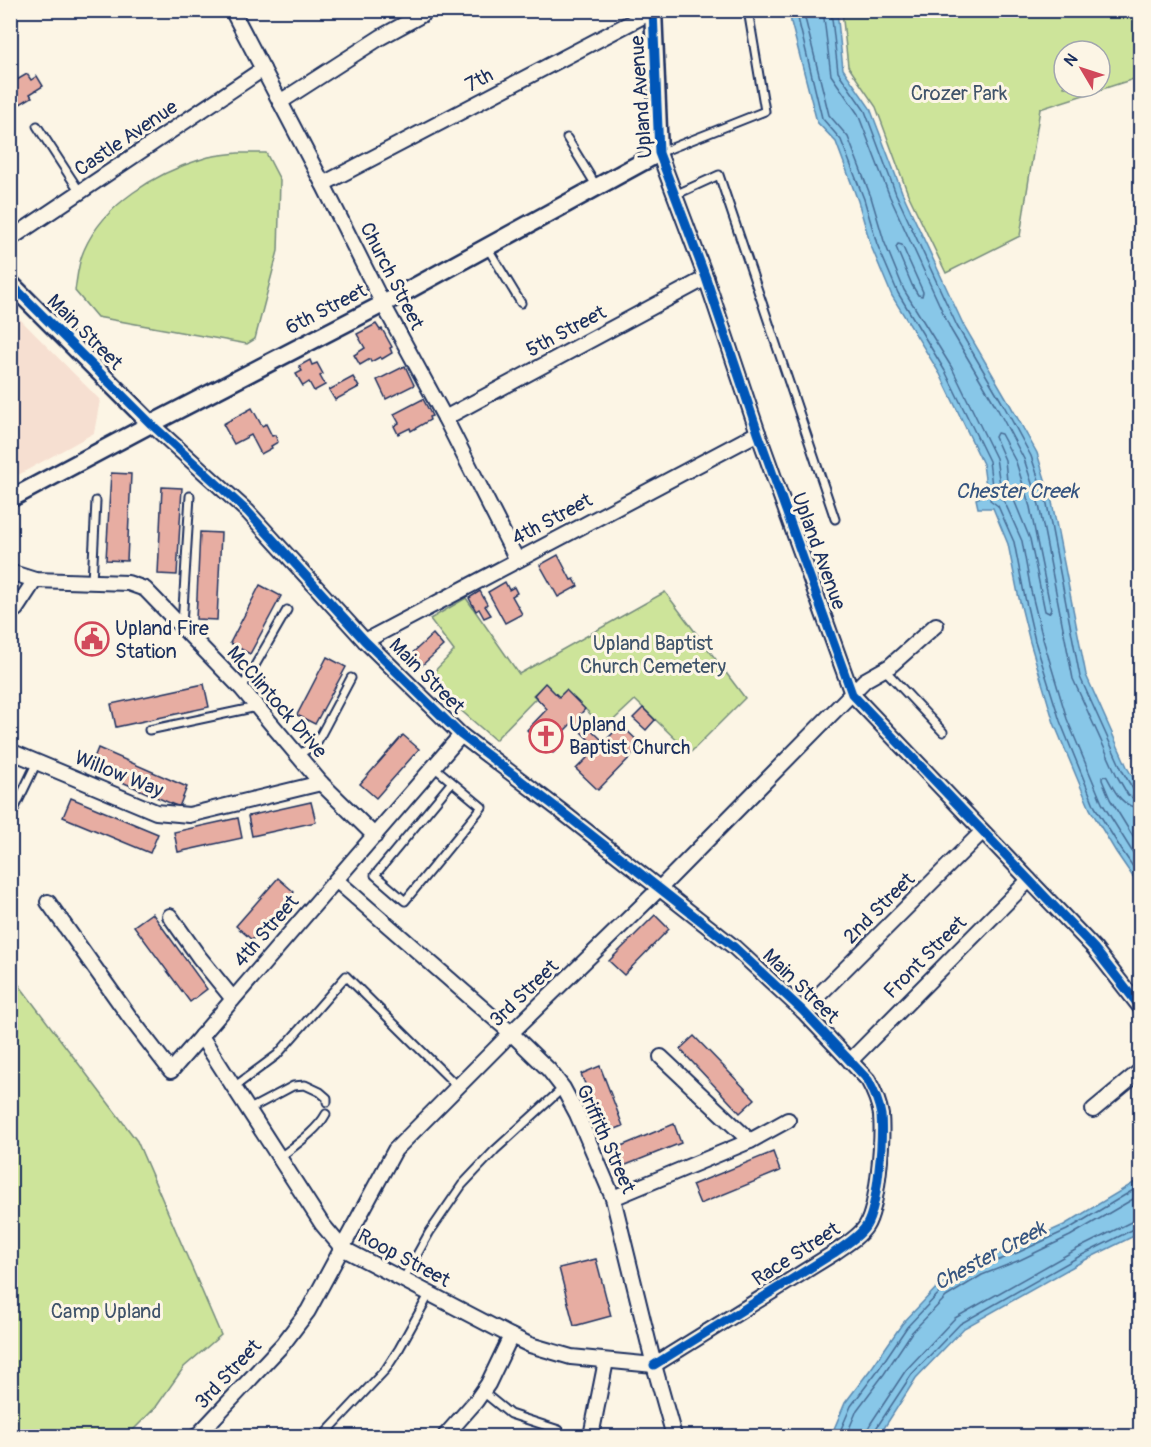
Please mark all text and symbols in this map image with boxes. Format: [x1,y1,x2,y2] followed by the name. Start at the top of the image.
[624,35,658,159] street label: Upland Avenue
[1052,39,1112,99] north arrow
[1060,50,1082,71] text: N
[461,62,497,98] street label: 7th
[911,81,1008,106] park label: Crozer Park
[70,94,182,182] street label: Castle Avenue
[354,218,430,335] street label: Church Street
[281,278,372,340] street label: 6th Street
[42,289,129,376] street label: Main Street
[522,299,611,362] street label: 5th Street
[956,478,1081,505] water label: Chester Creek
[507,487,597,551] street label: 4th Street
[786,489,852,613] street label: Upland Avenue
[115,616,209,664] place label: Upland Fire Station
[74,621,110,657] public building icon: Upland Fire Station
[580,631,726,679] park label: Upland Baptist Church Cemetery
[384,633,471,720] street label: Main Street
[221,641,333,763] street label: McClintock Drive
[569,712,690,760] place label: Upland Baptist Church
[528,718,564,754] church icon: Upland Baptist Church
[71,745,167,803] street label: Willow Way
[838,866,921,949] street label: 2nd Street
[228,889,305,972] street label: 4th Street
[878,910,972,1004] street label: Front Street
[757,943,845,1029] street label: Main Street
[484,953,564,1032] street label: 3rd Street
[571,1081,642,1198] street label: Griffith Street
[929,1214,1053,1297] water label: Chester Creek
[747,1216,845,1292] street label: Race Street
[353,1223,455,1293] street label: Roop Street
[51,1299,161,1324] park label: Camp Upland
[189,1333,267,1414] street label: 3rd Street

